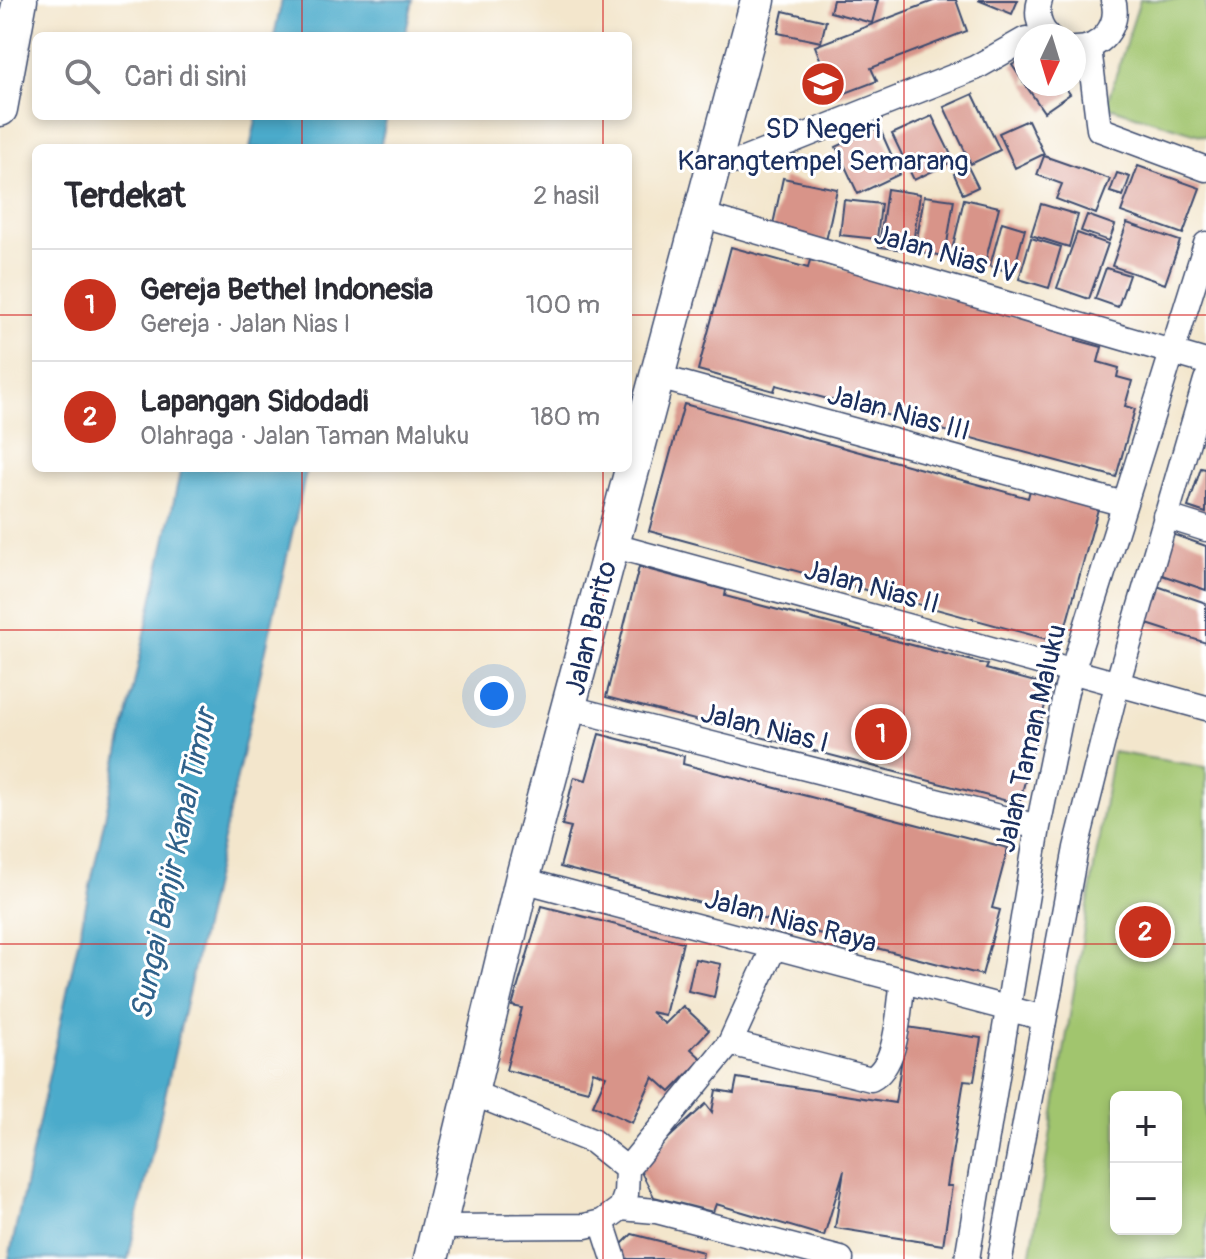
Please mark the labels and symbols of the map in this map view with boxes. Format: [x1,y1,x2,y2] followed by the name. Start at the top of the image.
[1014,24,1086,96] north arrow
[799,60,847,108] school or university icon: SD Negeri Karangtempel Semarang
[677,112,969,179] place label: SD Negeri Karangtempel Semarang
[870,217,1021,292] street label: Jalan Nias IV
[823,378,974,449] street label: Jalan Nias III
[800,553,943,622] street label: Jalan Nias II
[558,557,625,699] street label: Jalan Barito
[988,621,1075,856] street label: Jalan Taman Maluku
[474,676,514,716] your location
[697,696,832,761] street label: Jalan Nias I
[123,702,225,1023] water label: Sungai Banjir Kanal Timur
[855,704,907,764] pin: 1
[701,882,881,961] street label: Jalan Nias Raya
[1119,902,1171,962] pin: 2

